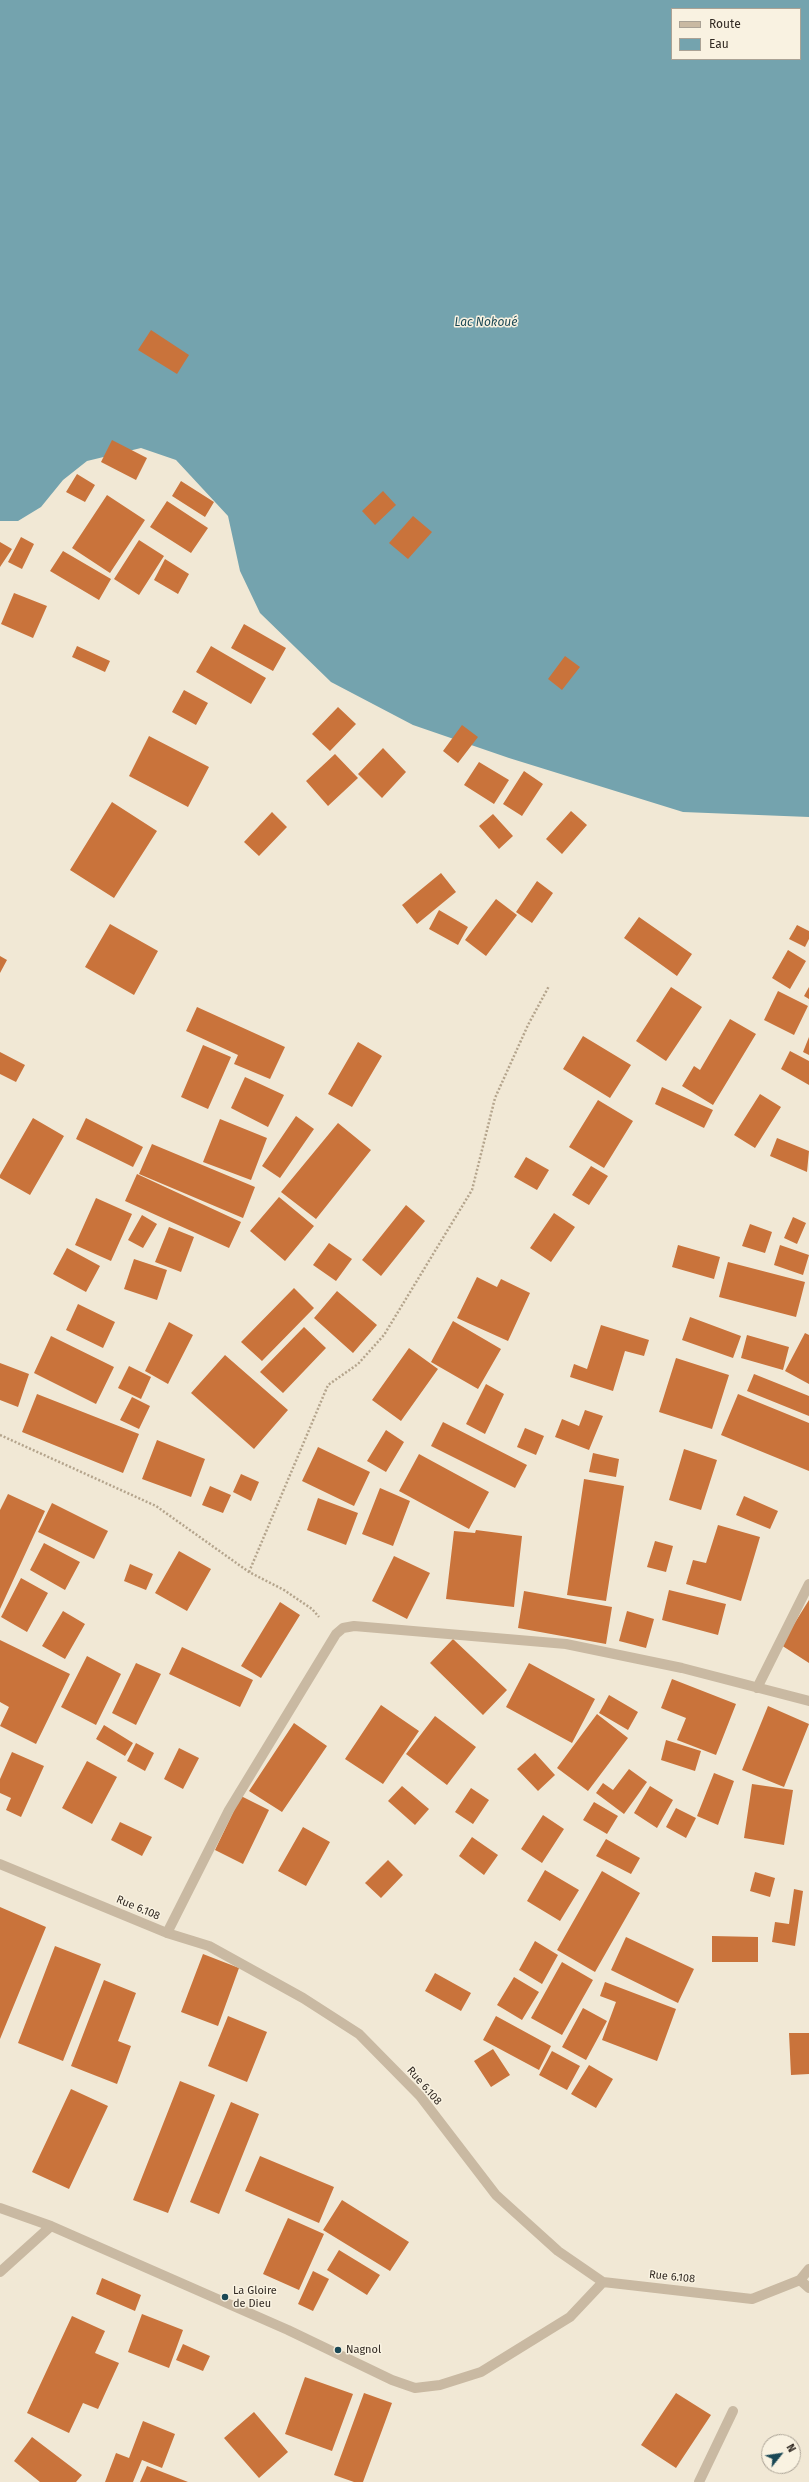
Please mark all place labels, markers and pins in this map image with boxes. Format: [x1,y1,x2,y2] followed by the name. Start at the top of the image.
[233,2284,277,2310] place label: La Gloire de Dieu
[220,2292,230,2302] marker: La Gloire de Dieu
[346,2343,381,2357] place label: Nagnol
[333,2345,343,2355] marker: Nagnol

